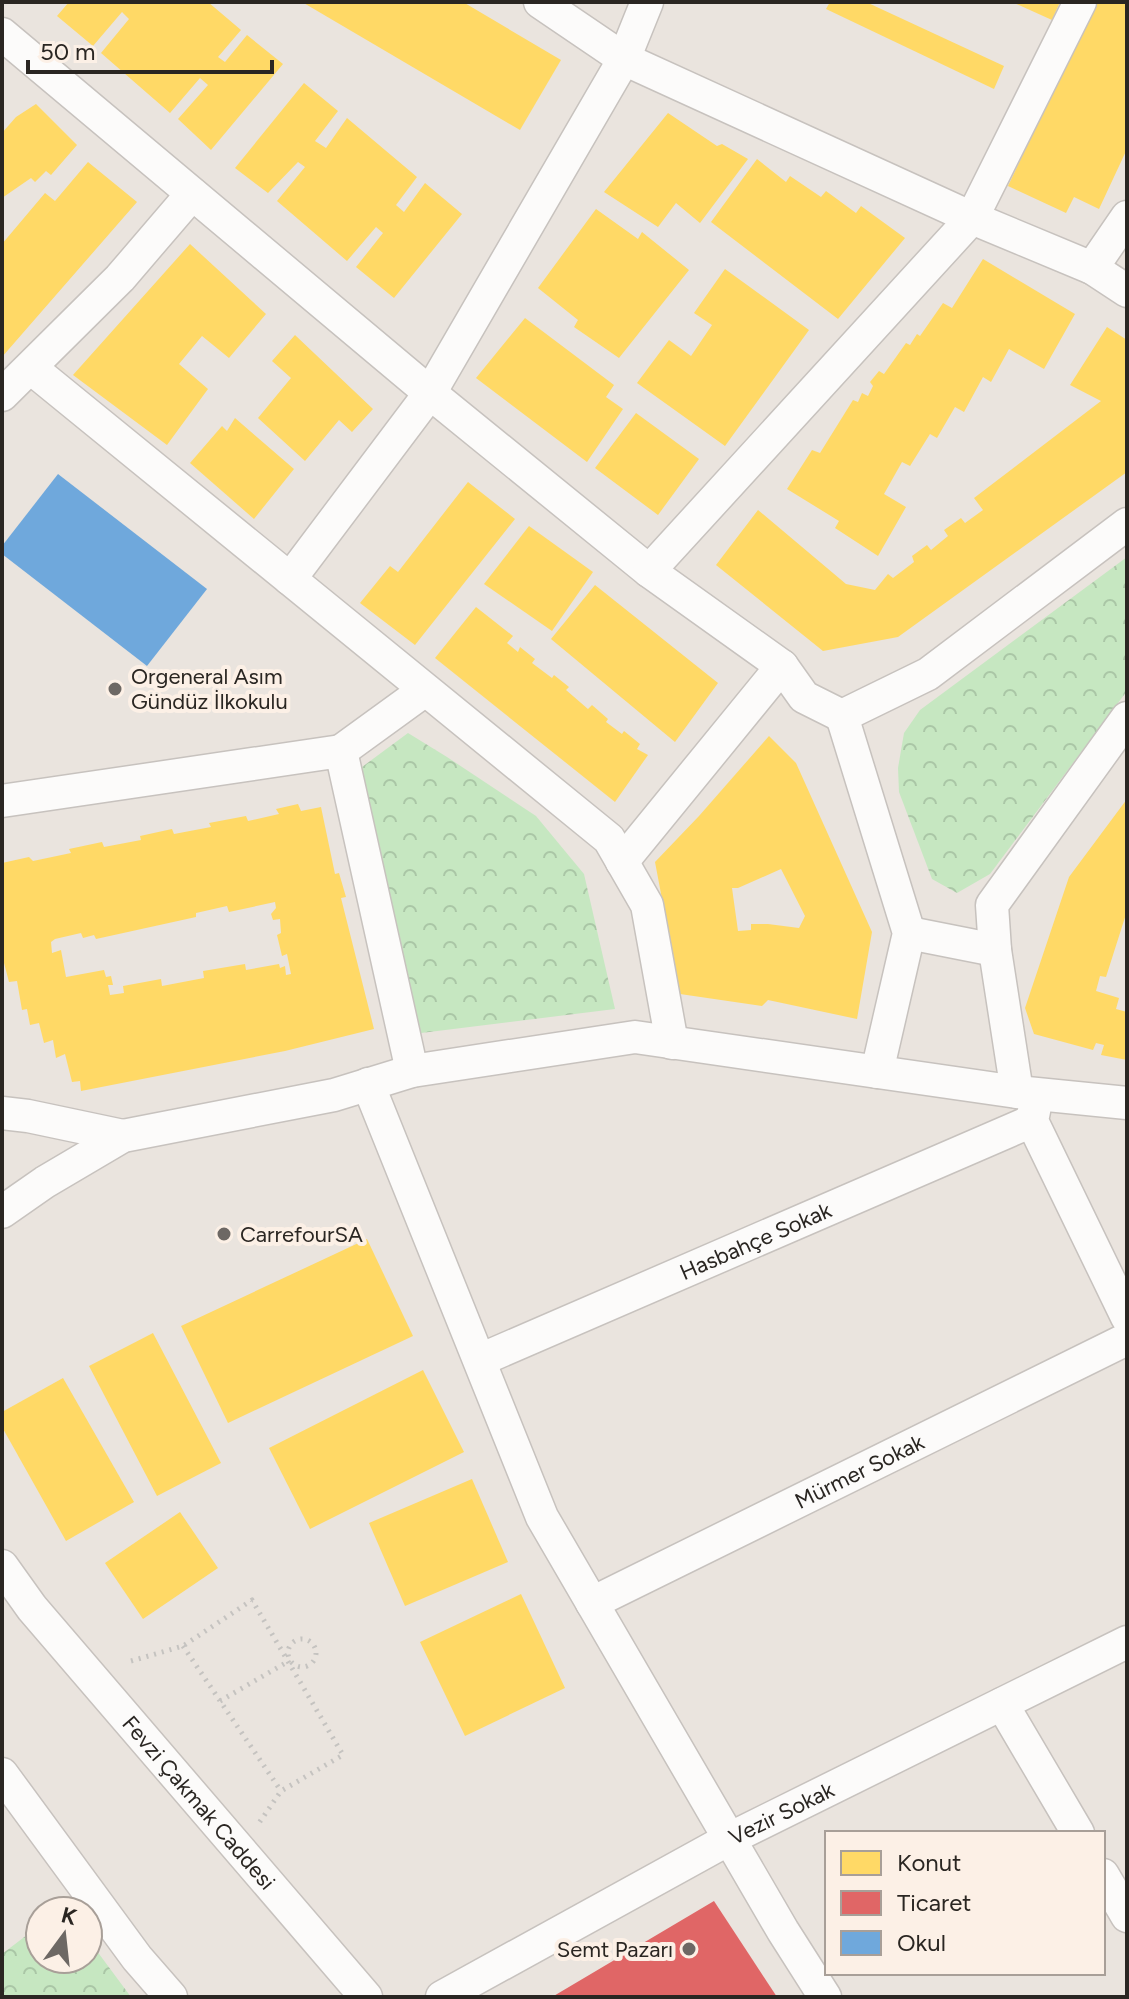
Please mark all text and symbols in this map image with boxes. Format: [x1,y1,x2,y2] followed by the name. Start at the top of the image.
[28,24,272,74] scale bar
[40,37,96,66] text: 50 m
[131,663,288,715] place label: Orgeneral Asım Gündüz İlkokulu
[106,680,124,698] marker: Orgeneral Asım Gündüz İlkokulu
[675,1196,836,1285] street label: Hasbahçe Sokak
[240,1221,363,1248] place label: CarrefourSA
[215,1225,233,1243] marker: CarrefourSA
[790,1428,929,1514] street label: Mürmer Sokak
[117,1710,281,1895] street label: Fevzi Çakmak Caddesi
[724,1776,839,1850] street label: Vezir Sokak
[825,1831,1105,1975] legend
[897,1848,961,1877] text: Konut
[897,1888,971,1917] text: Ticaret
[24,1895,104,1975] north arrow
[58,1901,80,1931] text: K
[897,1928,946,1957] text: Okul
[557,1936,673,1963] place label: Semt Pazarı
[680,1940,698,1958] marker: Semt Pazarı

